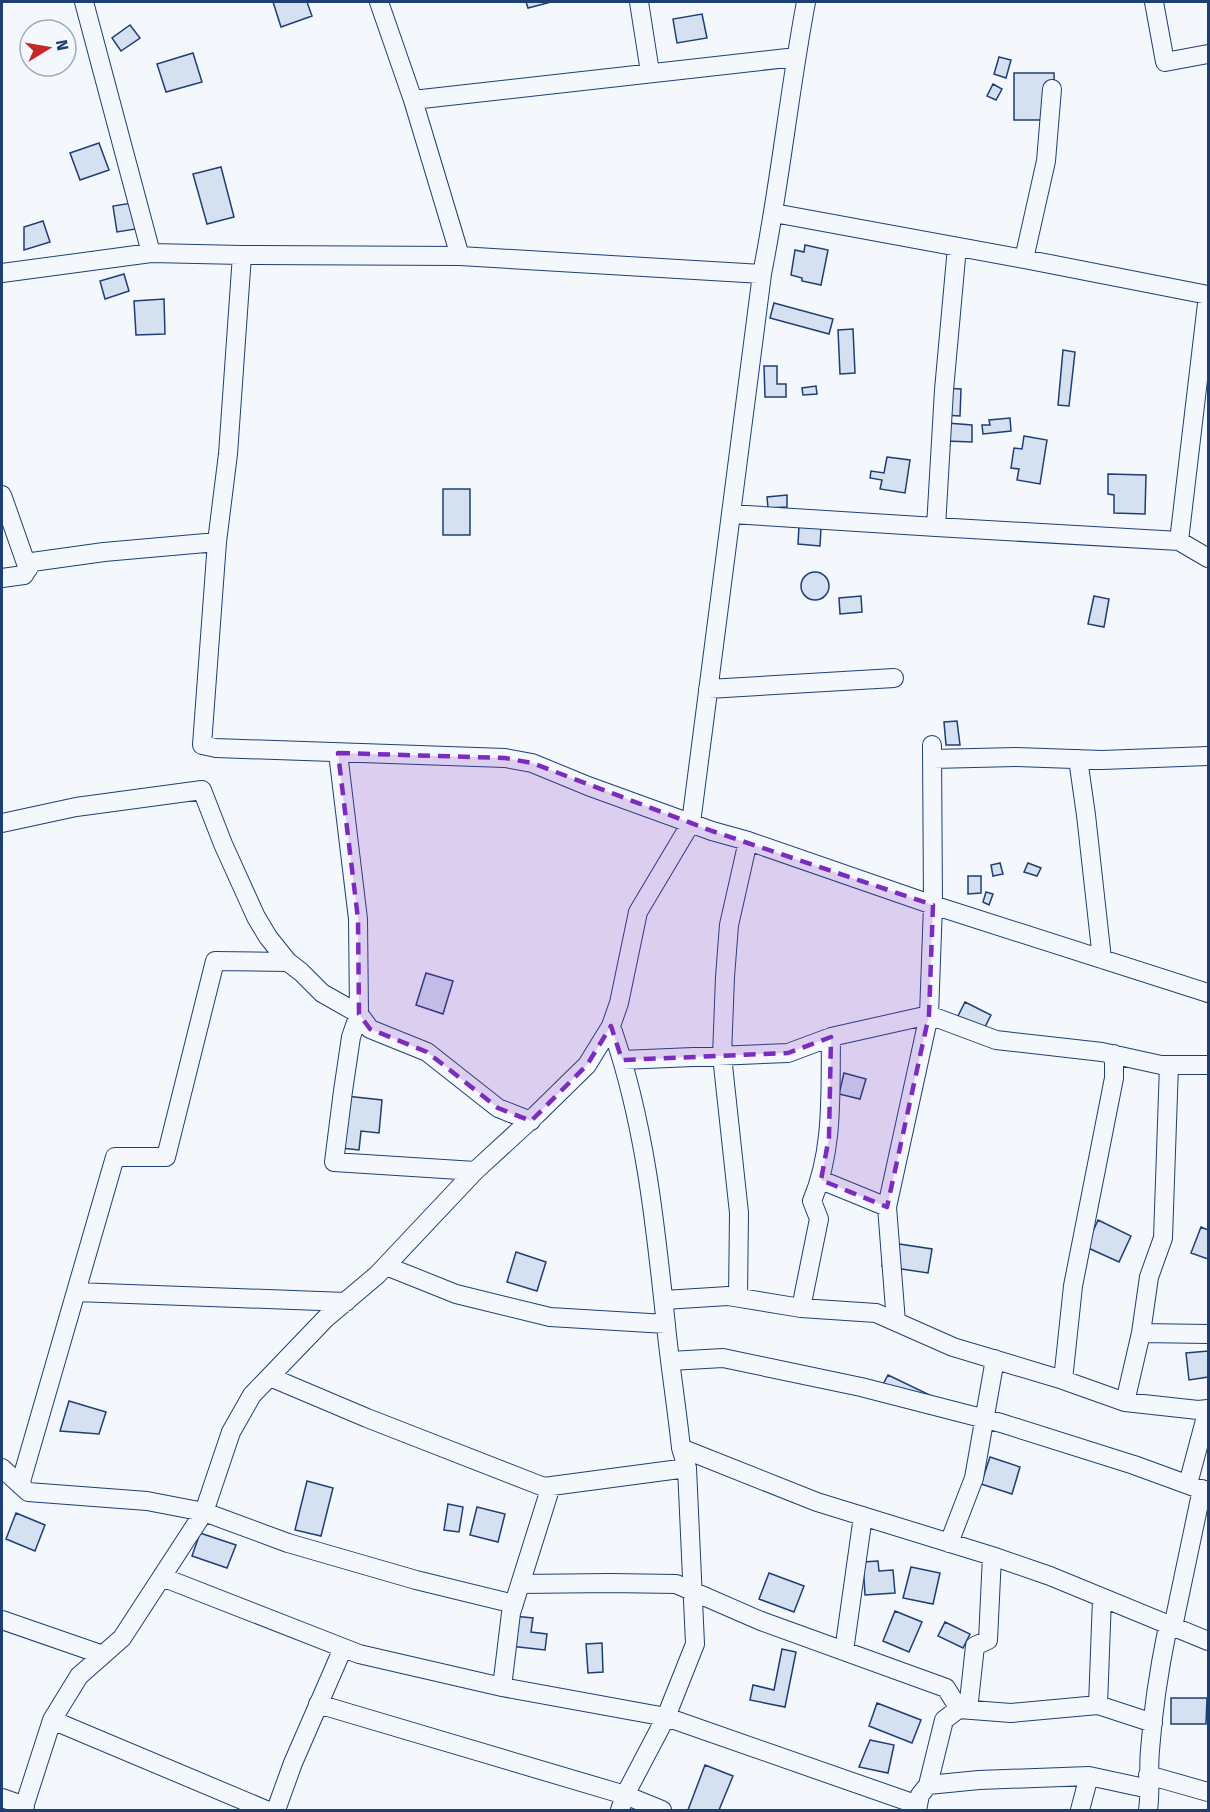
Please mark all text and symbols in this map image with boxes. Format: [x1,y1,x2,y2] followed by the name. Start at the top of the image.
[18,18,78,78] north arrow
[52,38,73,52] text: N

